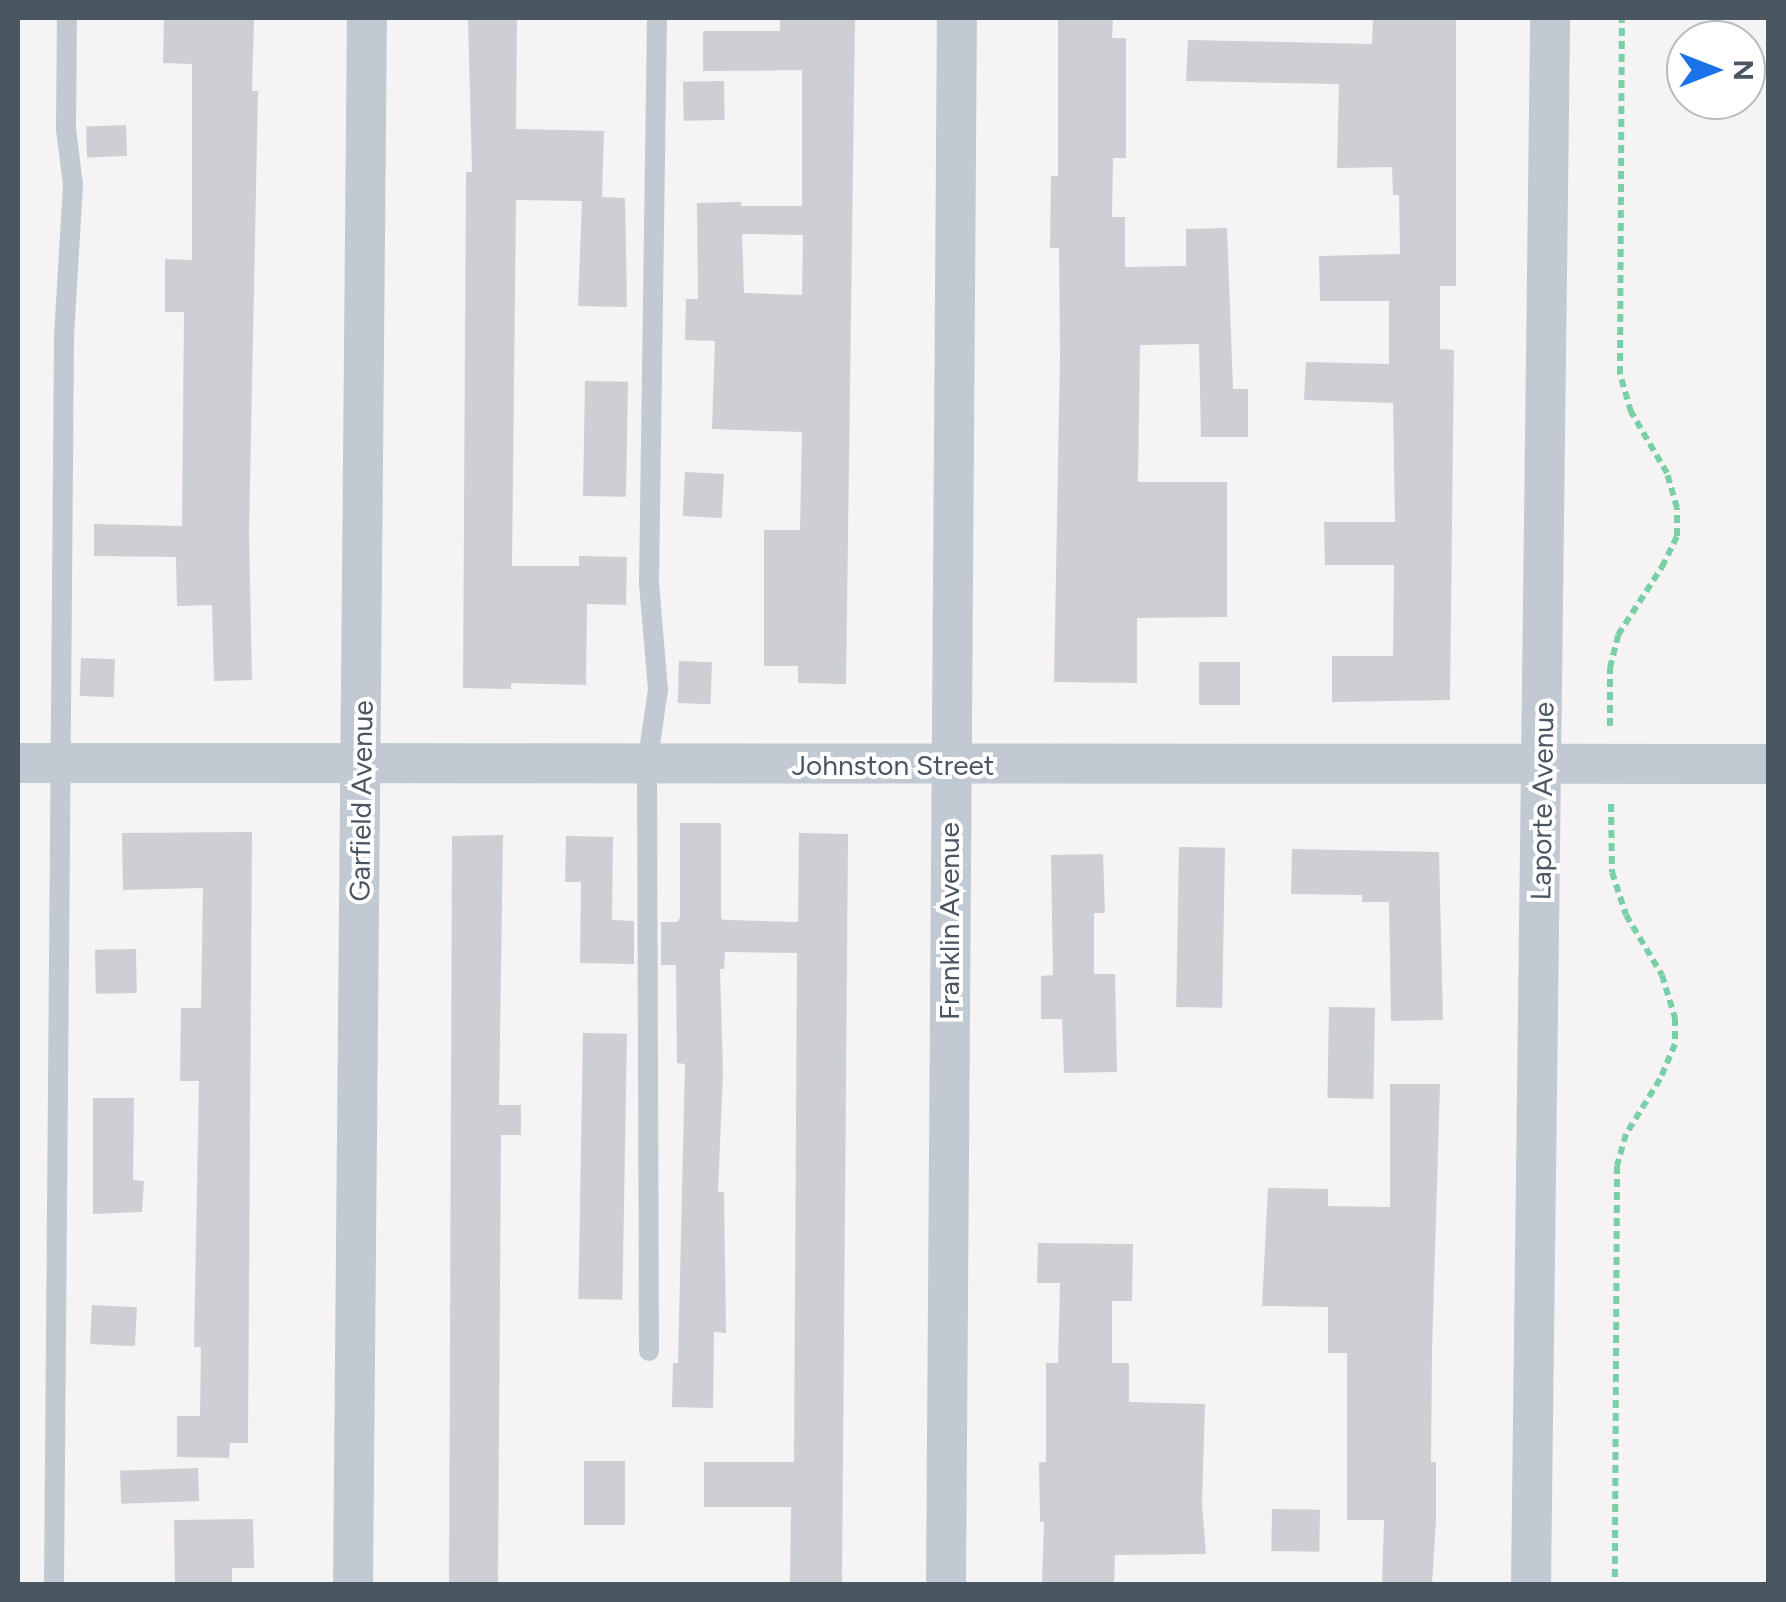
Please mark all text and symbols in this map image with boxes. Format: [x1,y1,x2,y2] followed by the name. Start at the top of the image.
[1666,20,1766,120] north arrow
[1727,59,1761,81] text: N
[342,700,380,902] street label: Garfield Avenue
[1523,701,1561,901] street label: Laporte Avenue
[792,748,994,782] street label: Johnston Street
[932,822,966,1020] street label: Franklin Avenue

